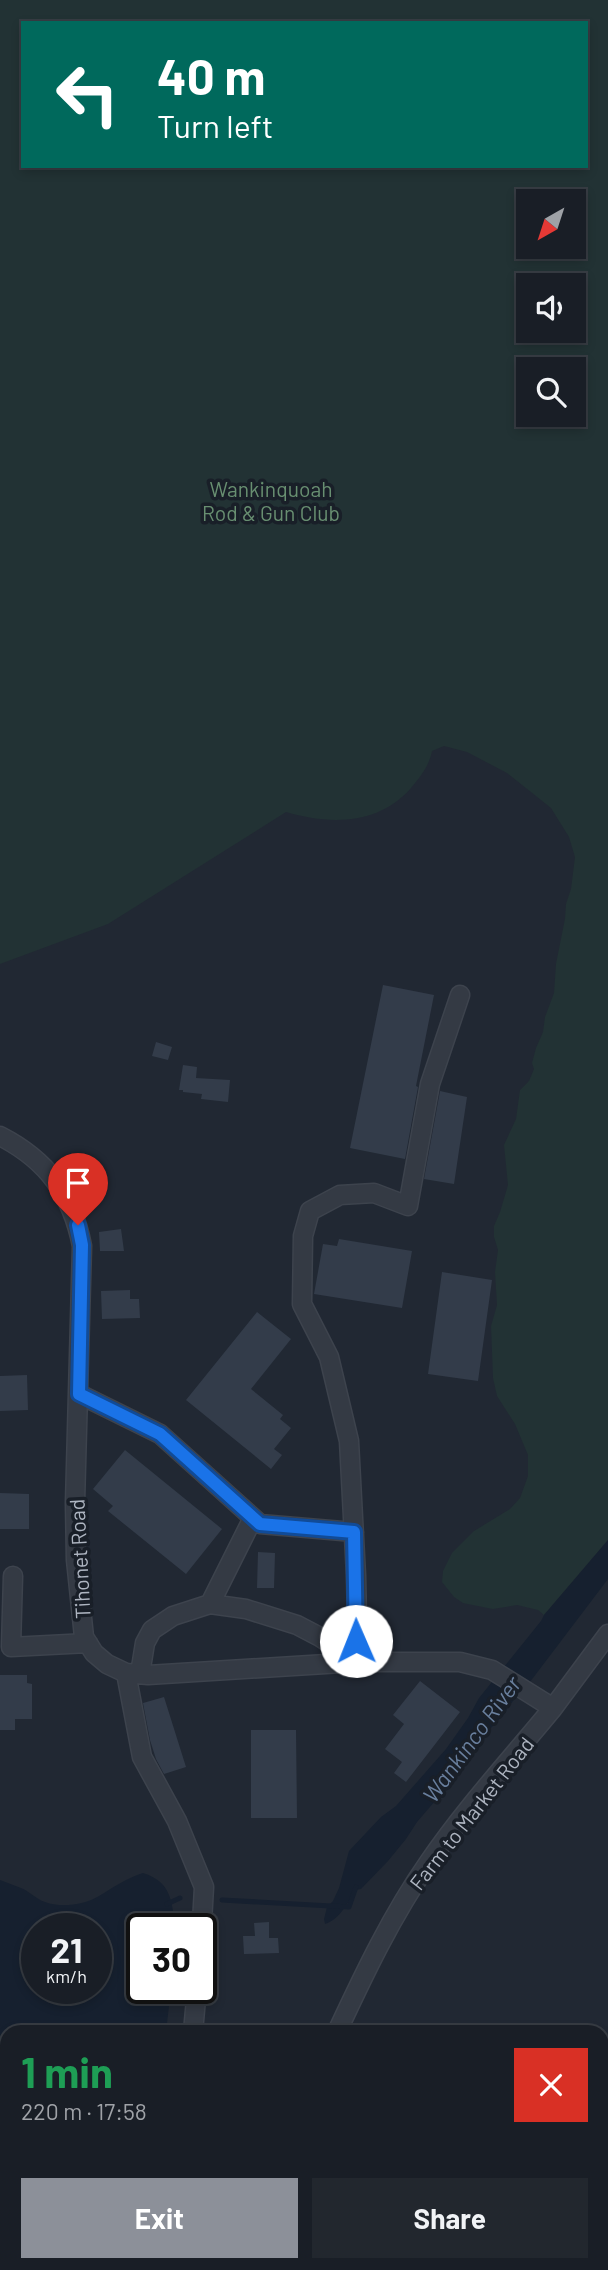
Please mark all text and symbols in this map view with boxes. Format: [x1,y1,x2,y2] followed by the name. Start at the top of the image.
[157,46,265,105] text: 40 m
[42,49,133,140] icon: left
[157,106,274,144] text: Turn left
[516,189,586,259] north arrow
[516,189,586,427] map controls
[516,273,586,343] button: sound
[516,357,586,427] button: search
[202,476,340,525] park label: Wankinquoah Rod & Gun Club
[48,1153,108,1225] pin
[59,1164,97,1202] icon: arrive
[63,1498,95,1620] street label: Tihonet Road
[319,1604,393,1678] position arrow
[416,1670,527,1808] water label: Wankinco River
[404,1732,538,1894] street label: Farm to Market Road
[126,1913,217,2004] speed limit sign: 30
[51,1928,82,1970] text: 21
[46,1965,87,1987] text: km/h
[21,2046,113,2096] text: 1 min
[514,2048,588,2122] button: close
[21,2097,147,2125] text: 220 m · 17:58
[21,2178,298,2258] button: Exit
[312,2178,588,2258] button: Share

